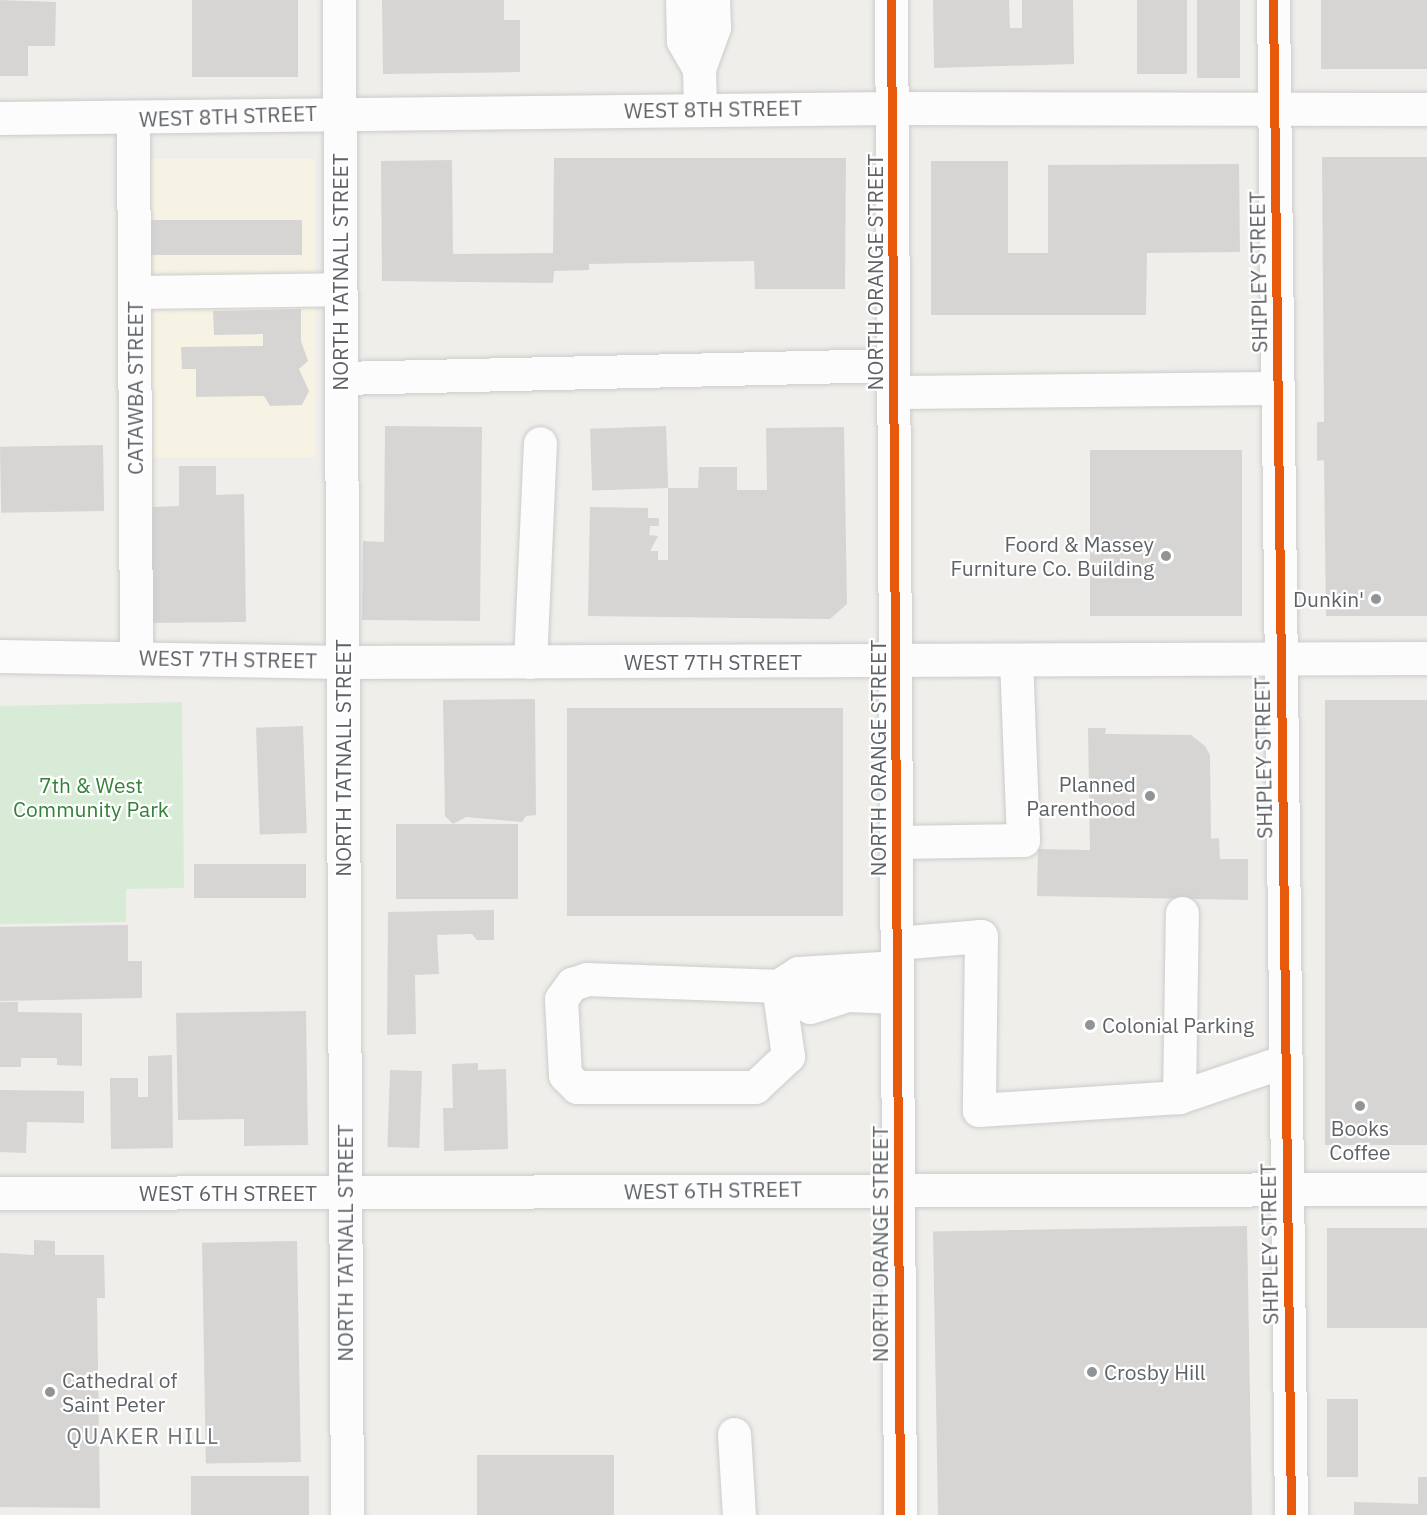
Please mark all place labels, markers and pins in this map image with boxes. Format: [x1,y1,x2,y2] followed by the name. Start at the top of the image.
[950,531,1154,581] place label: Foord & Massey Furniture Co. Building
[1159,549,1173,563] marker: Foord & Massey Furniture Co. Building
[1293,586,1364,612] place label: Dunkin'
[1369,592,1383,606] marker: Dunkin'
[1026,771,1136,821] place label: Planned Parenthood
[1141,787,1159,805] marker: Planned Parenthood
[1102,1012,1254,1038] place label: Colonial Parking
[1083,1018,1097,1032] marker: Colonial Parking
[1353,1099,1367,1113] marker: Books Coffee
[1329,1115,1391,1165] place label: Books Coffee
[1104,1359,1206,1385] place label: Crosby Hill
[1085,1365,1099,1379] marker: Crosby Hill
[62,1367,177,1417] place label: Cathedral of Saint Peter
[43,1385,57,1399] marker: Cathedral of Saint Peter

